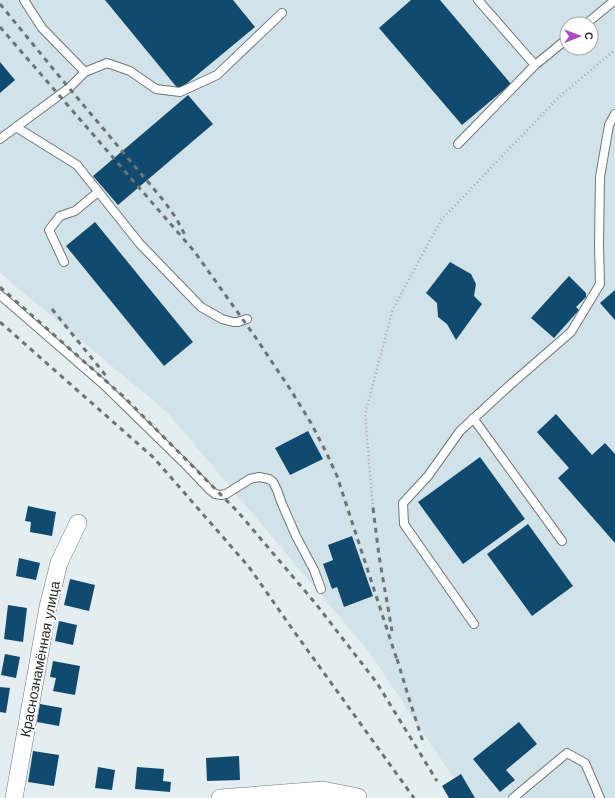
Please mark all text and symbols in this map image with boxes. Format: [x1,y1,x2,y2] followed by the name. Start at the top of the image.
[559,16,599,56] north arrow
[583,32,595,40] text: С
[17,579,63,738] street label: Краснознамённая улица

